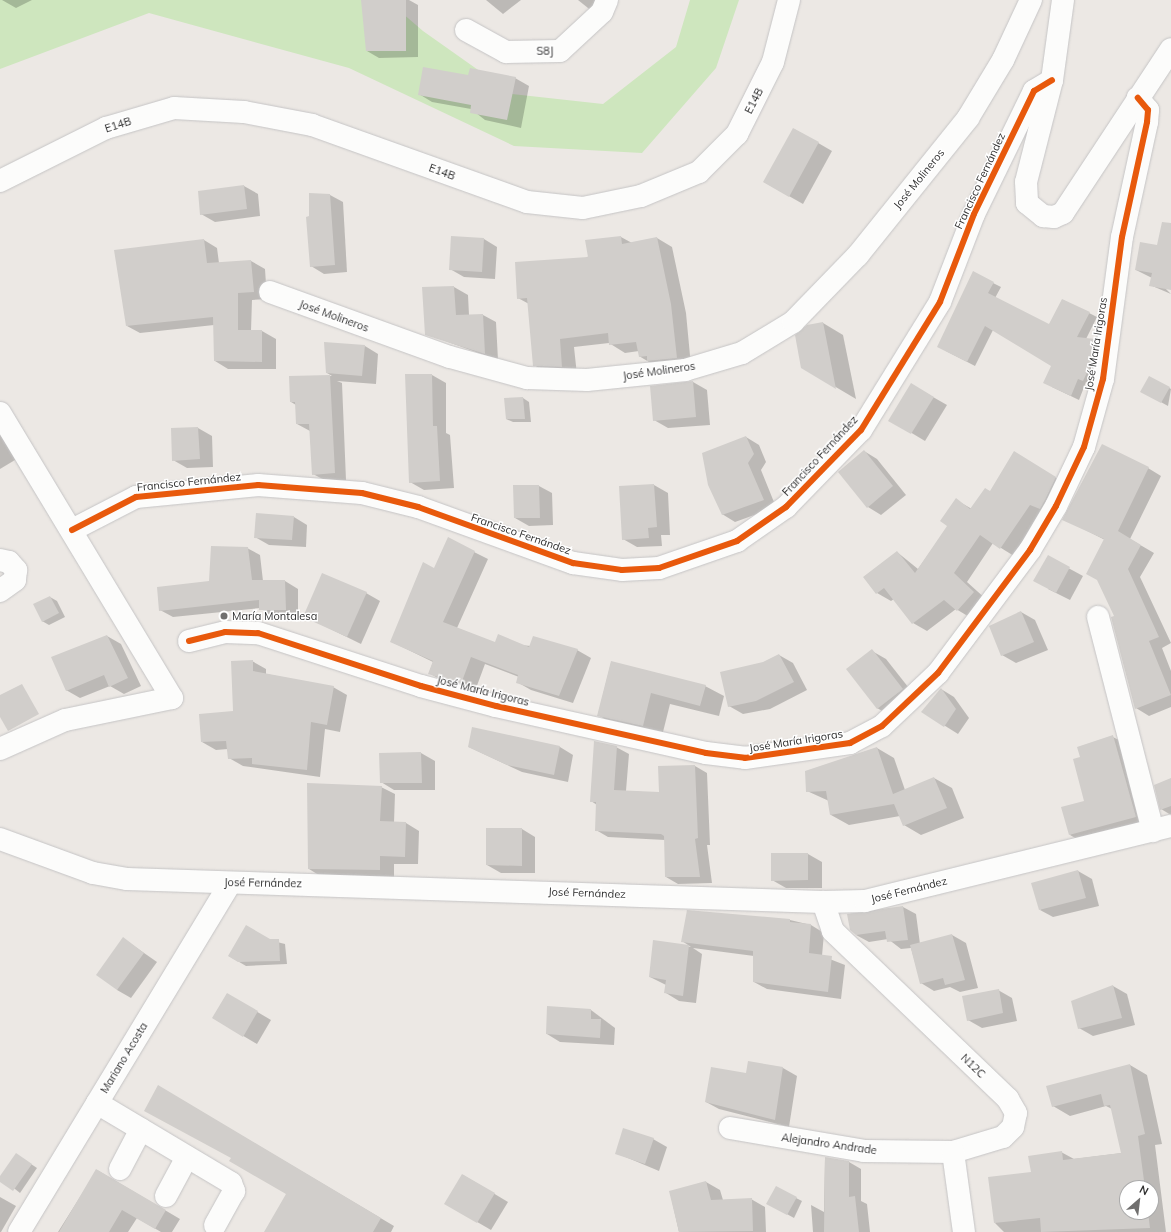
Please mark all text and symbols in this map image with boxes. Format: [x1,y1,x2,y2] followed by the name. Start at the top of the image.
[536,44,554,58] street label: S8J
[742,86,766,116] street label: E14B
[103,115,133,135] street label: E14B
[952,131,1008,231] street label: Francisco Fernández
[891,146,947,212] street label: José Molineros
[427,161,457,183] street label: E14B
[1082,296,1110,392] street label: José María Irigoras
[297,297,371,335] street label: José Molineros
[622,359,696,383] street label: José Molineros
[779,413,861,499] street label: Francisco Fernández
[136,470,242,494] street label: Francisco Fernández
[469,511,573,557] street label: Francisco Fernández
[232,609,317,623] place label: María Montalesa
[219,611,229,621] marker: María Montalesa
[435,673,531,709] street label: José María Irigoras
[748,727,844,755] street label: José María Irigoras
[870,874,948,906] street label: José Fernández
[224,876,302,890] street label: José Fernández
[548,885,626,901] street label: José Fernández
[98,1020,150,1096] street label: Mariano Acosta
[958,1051,988,1081] street label: N12C
[780,1131,878,1157] street label: Alejandro Andrade
[1119,1180,1159,1220] north arrow
[1137,1182,1151,1198] text: N

